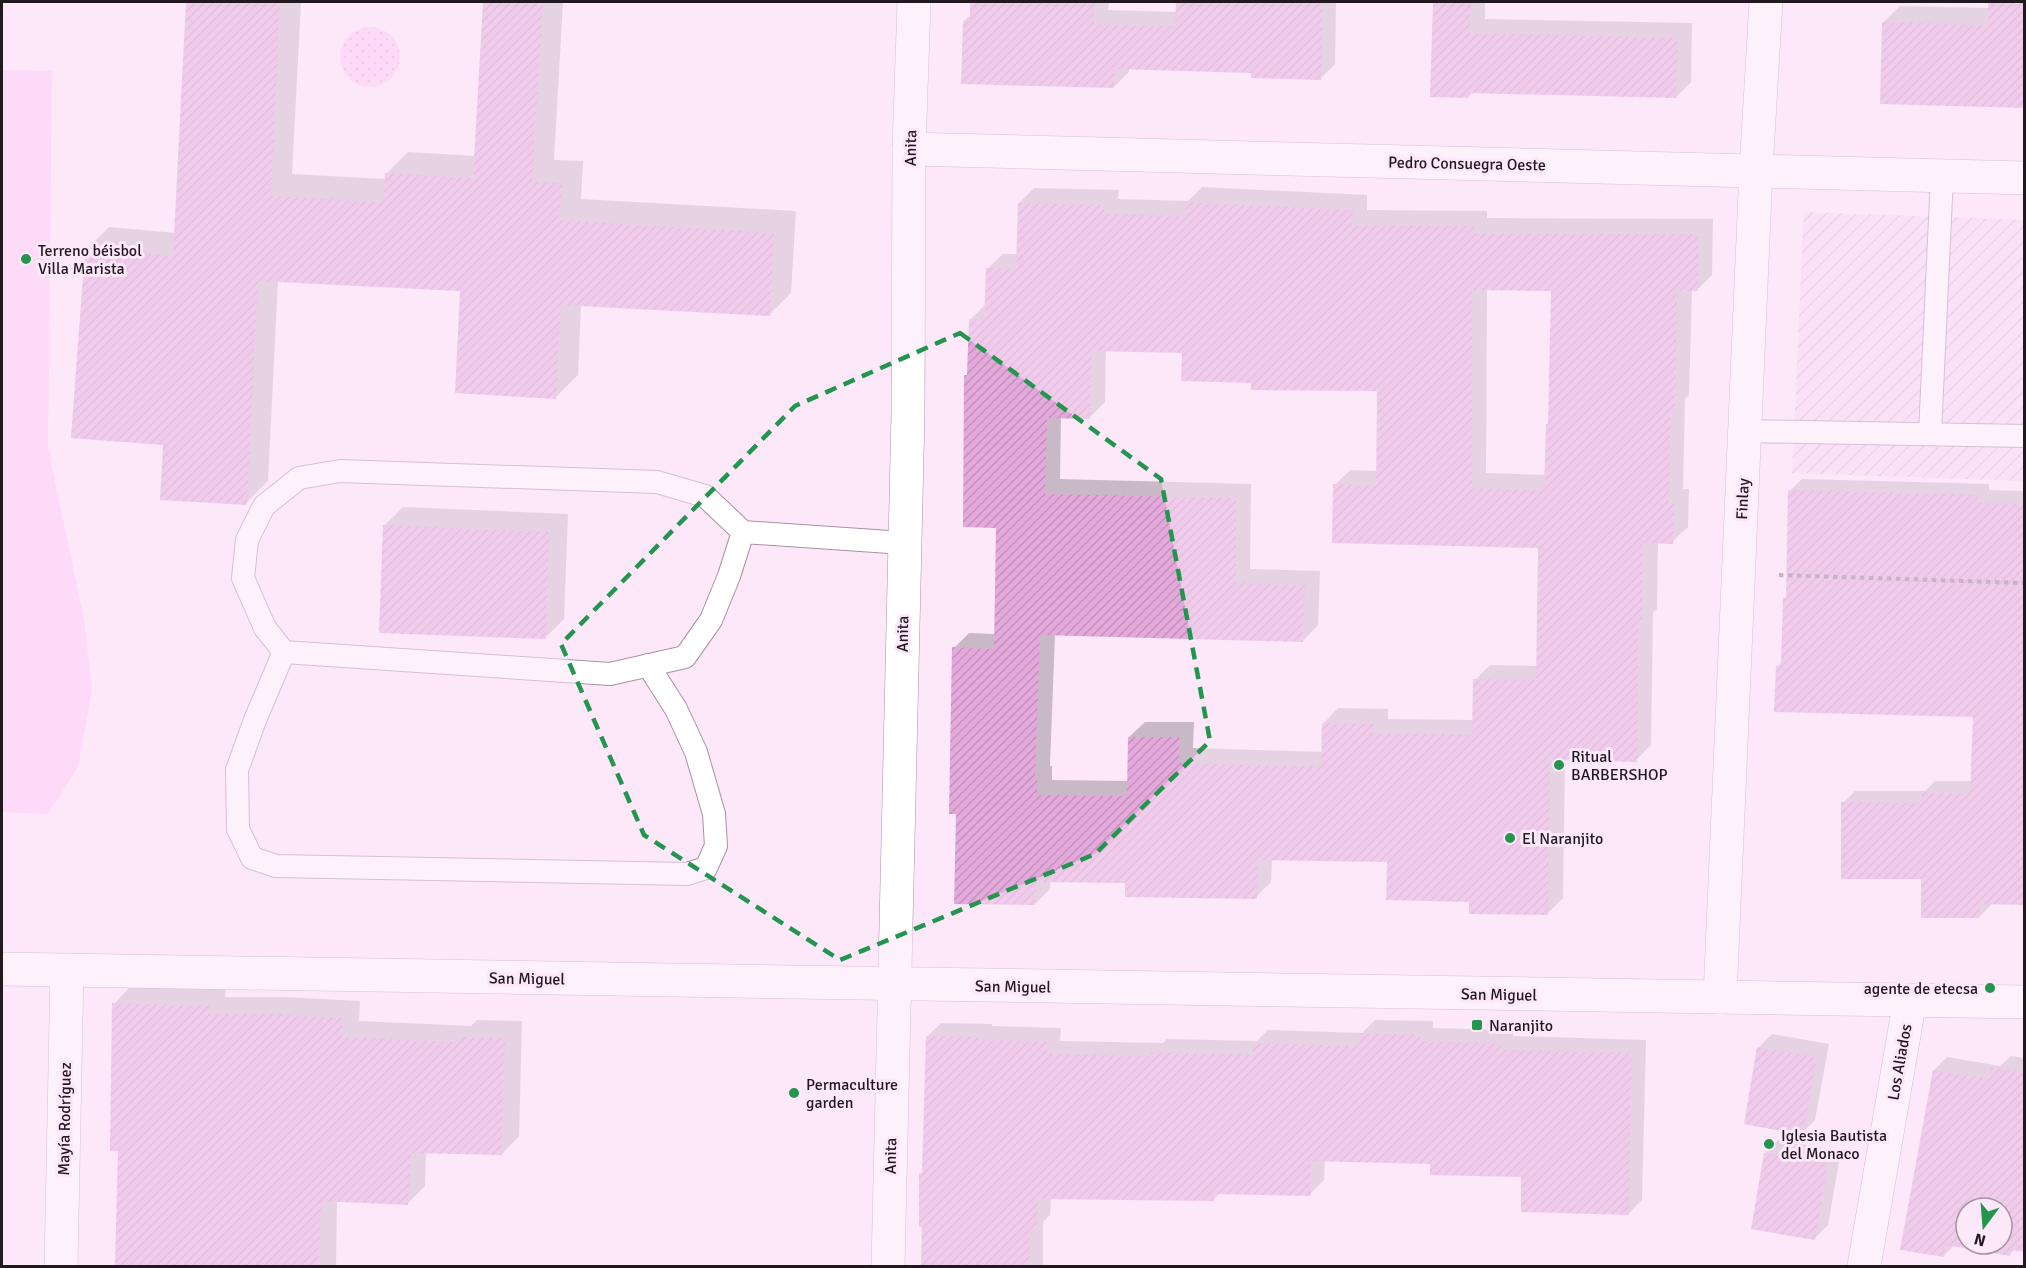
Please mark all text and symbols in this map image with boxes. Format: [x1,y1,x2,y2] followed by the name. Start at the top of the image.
[901,130,921,166] street label: Anita
[1388,153,1546,175] street label: Pedro Consuegra Oeste
[38,241,142,279] place label: Terreno béisbol Villa Marista
[19,252,33,266] marker: Terreno béisbol Villa Marista
[1732,477,1754,520] street label: Finlay
[893,616,913,652] street label: Anita
[1571,747,1668,785] place label: Ritual BARBERSHOP
[1552,758,1566,772] marker: Ritual BARBERSHOP
[1522,829,1603,849] place label: El Naranjito
[1503,831,1517,845] marker: El Naranjito
[489,968,566,990] street label: San Miguel
[975,976,1052,998] street label: San Miguel
[1864,979,1978,999] place label: agente de etecsa
[1983,981,1997,995] marker: agente de etecsa
[1461,984,1538,1006] street label: San Miguel
[1489,1016,1553,1036] place label: Naranjito
[1470,1018,1484,1032] marker: Naranjito
[1883,1022,1917,1102] street label: Los Aliados
[54,1062,76,1176] street label: Mayía Rodríguez
[806,1075,898,1113] place label: Permaculture garden
[787,1086,801,1100] marker: Permaculture garden
[1781,1126,1887,1164] place label: Iglesia Bautista del Monaco
[1762,1137,1776,1151] marker: Iglesia Bautista del Monaco
[881,1138,901,1174] street label: Anita
[1954,1196,2014,1256] north arrow
[1972,1228,1988,1251] text: N

